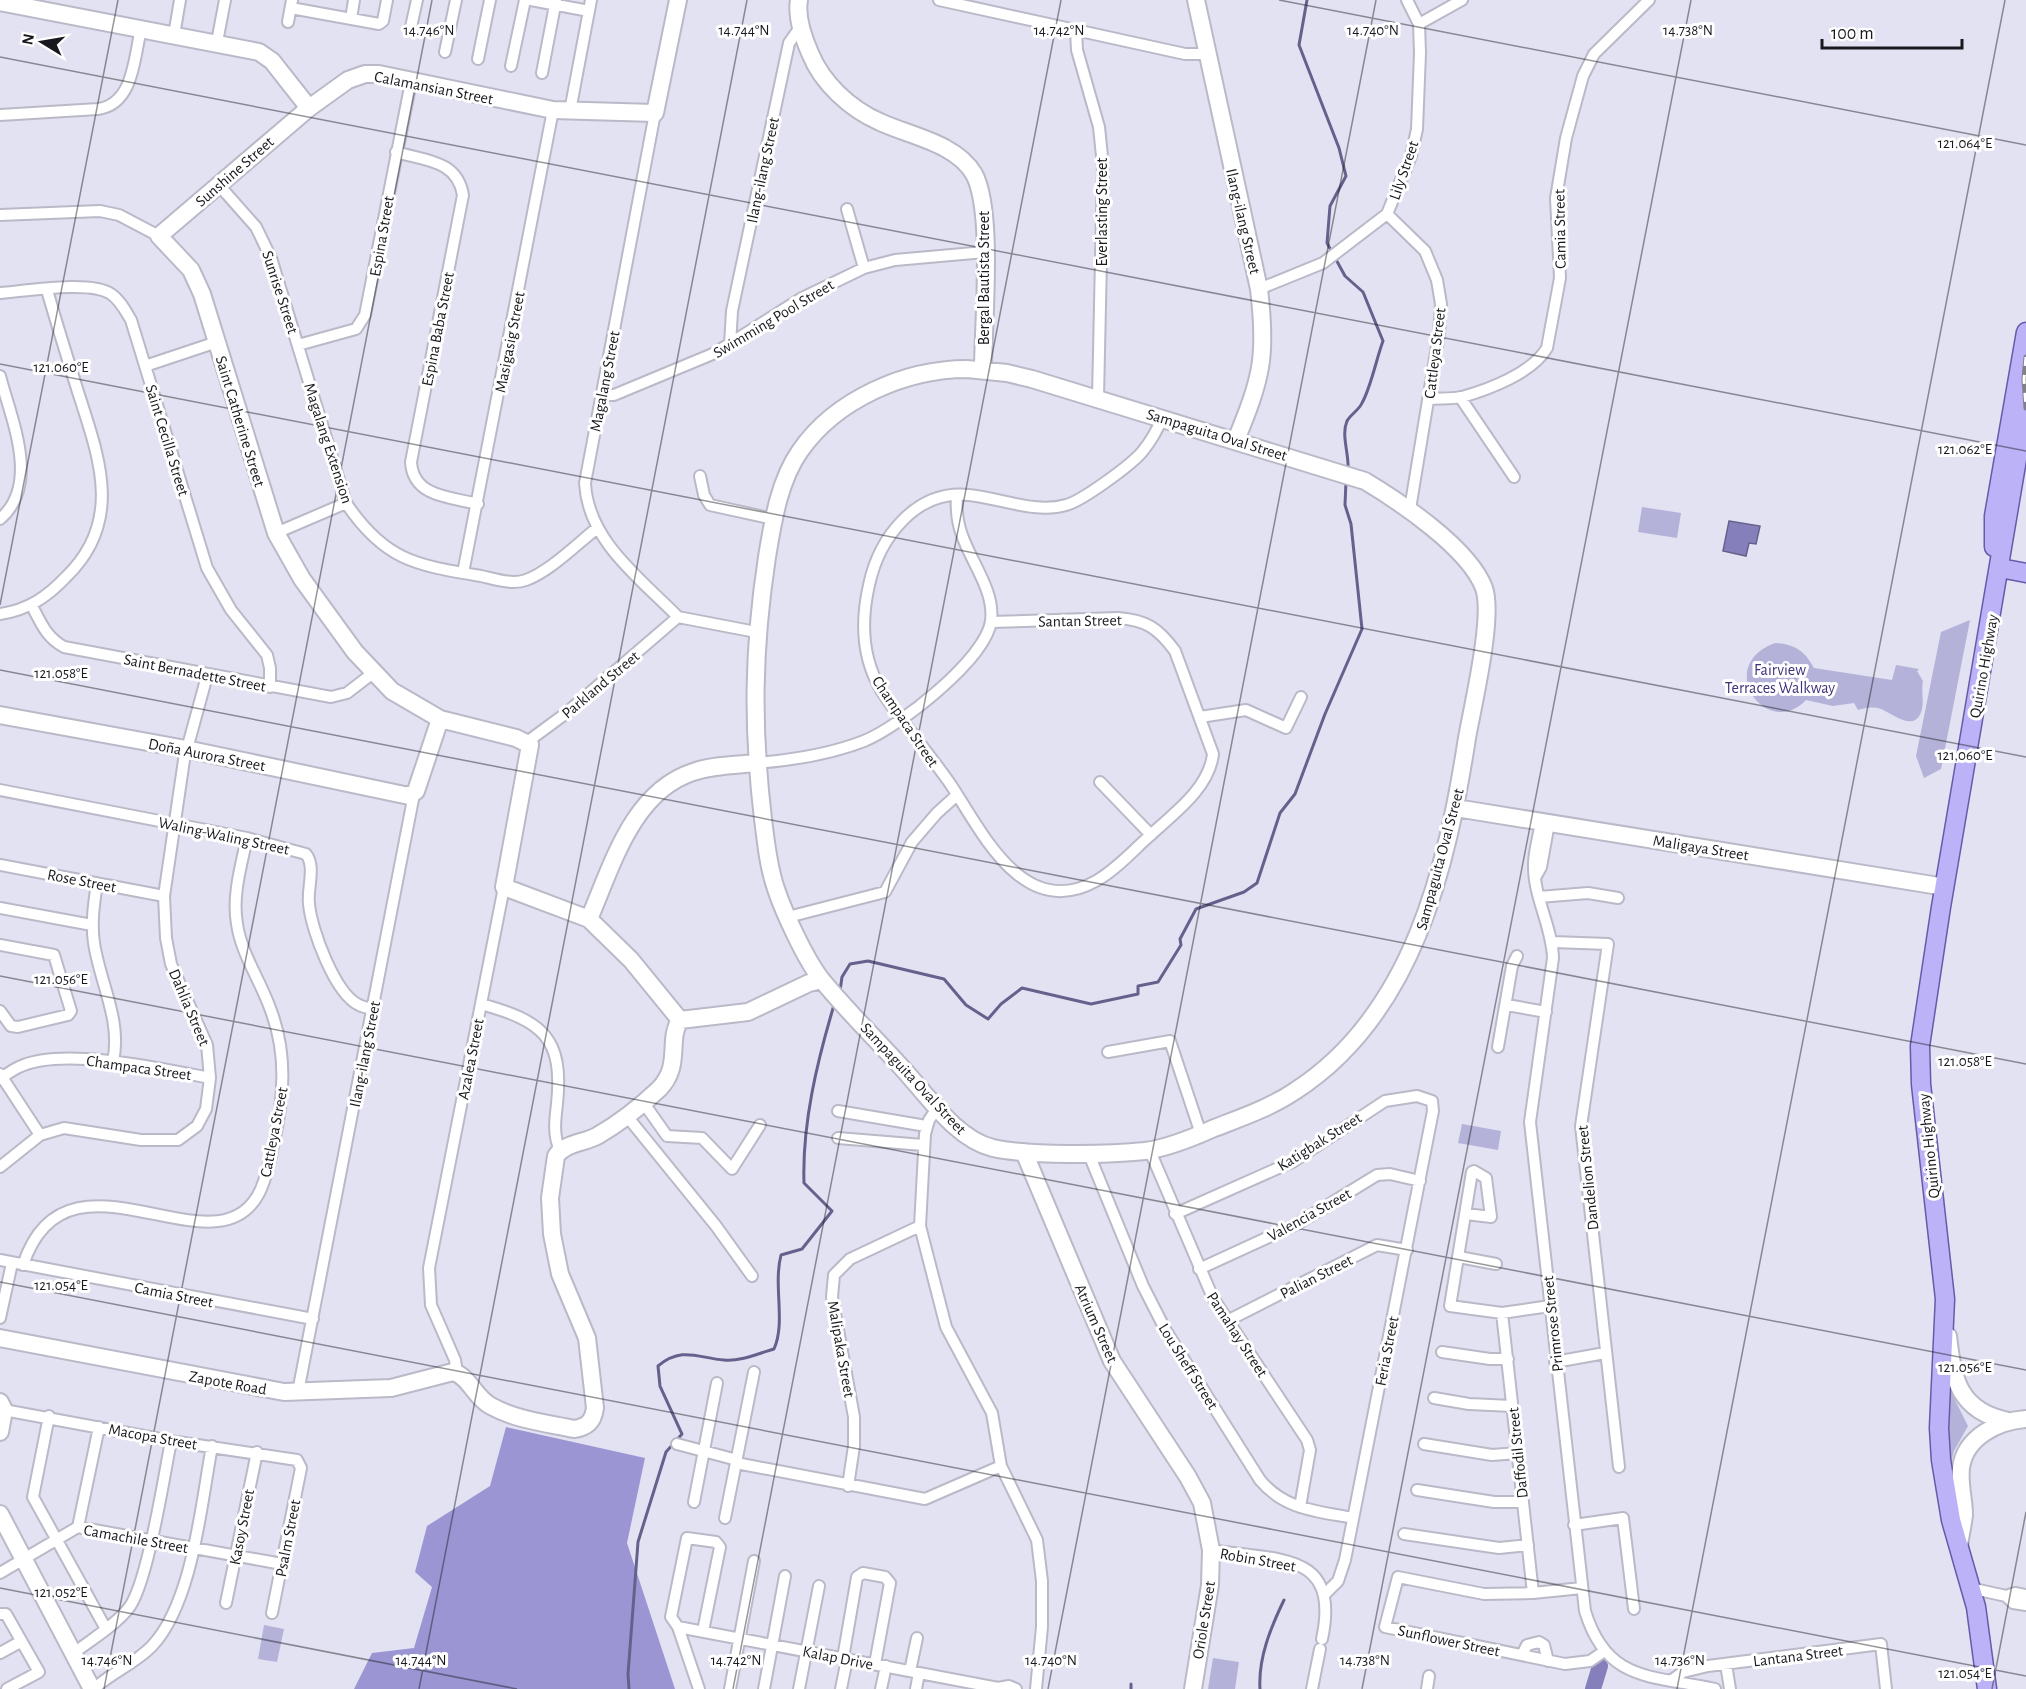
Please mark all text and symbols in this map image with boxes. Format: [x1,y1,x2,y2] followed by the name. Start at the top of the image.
[12,12,72,72] north arrow
[1822,12,1962,50] scale bar
[404,23,454,38] text: 14.746°N
[718,23,770,38] text: 14.744°N
[1034,23,1084,38] text: 14.742°N
[1347,23,1399,38] text: 14.740°N
[1663,23,1713,38] text: 14.738°N
[1831,25,1874,43] text: 100 m
[19,32,37,46] text: N
[373,69,495,107] street label: Calamansian Street
[744,116,782,225] street label: Ilang-ilang Street
[192,134,277,210] street label: Sunshine Street
[1938,136,1992,151] text: 121.064°E
[1386,139,1422,202] street label: Lily Street
[1094,158,1110,266] street label: Everlasting Street
[1223,167,1263,276] street label: Ilang-ilang Street
[1551,189,1569,269] street label: Camia Street
[367,195,397,278] street label: Espina Street
[976,211,992,345] street label: Bergal Bautista Street
[259,249,301,336] street label: Sunrise Street
[419,271,457,388] street label: Espina Baba Street
[710,277,837,361] street label: Swimming Pool Street
[492,290,528,394] street label: Masigasig Street
[1421,307,1450,400] street label: Cattleya Street
[587,329,623,433] street label: Magalang Street
[213,354,268,489] street label: Saint Catherine Street
[33,360,89,375] text: 121.060°E
[301,381,355,506] street label: Magalang Extension
[143,383,192,498] street label: Saint Cecilla Street
[1145,406,1289,464] street label: Sampaguita Oval Street
[1938,442,1992,457] text: 121.062°E
[1038,612,1122,630] street label: Santan Street
[1967,613,2002,720] street label: Quirino Highway
[559,648,642,722] street label: Parkland Street
[122,651,267,695] street label: Saint Bernadette Street
[1725,662,1835,697] park label: Fairview Terraces Walkway
[34,666,88,681] text: 121.058°E
[869,673,941,770] street label: Champaca Street
[147,736,267,774] street label: Doña Aurora Street
[1937,748,1993,763] text: 121.060°E
[1413,787,1467,932] street label: Sampaguita Oval Street
[157,814,291,858] street label: Waling-Waling Street
[1652,833,1750,864] street label: Maligaya Street
[46,866,118,895] street label: Rose Street
[166,967,212,1048] street label: Dahlia Street
[34,972,88,987] text: 121.056°E
[347,1000,383,1109] street label: Ilang-ilang Street
[455,1017,487,1101] street label: Azalea Street
[858,1020,969,1138] street label: Sampaguita Oval Street
[85,1053,192,1083] street label: Champaca Street
[1938,1054,1992,1069] text: 121.058°E
[257,1086,292,1179] street label: Cattleya Street
[1916,1092,1943,1199] street label: Quirino Highway
[1275,1110,1364,1174] street label: Katigbak Street
[1575,1125,1601,1231] street label: Dandelion Street
[1265,1185,1354,1244] street label: Valencia Street
[1278,1252,1355,1302] street label: Palian Street
[1540,1275,1566,1373] street label: Primrose Street
[34,1278,88,1293] text: 121.054°E
[133,1280,215,1310] street label: Camia Street
[1072,1282,1121,1365] street label: Atrium Street
[1203,1289,1271,1381] street label: Pamahay Street
[825,1300,857,1399] street label: Malipaka Street
[1372,1315,1402,1387] street label: Feria Street
[1155,1321,1221,1412] street label: Lou Sheff Street
[1938,1360,1992,1375] text: 121.056°E
[188,1368,268,1398] street label: Zapote Road
[1505,1407,1531,1499] street label: Daffodil Street
[107,1421,198,1453] street label: Macopa Street
[227,1488,258,1567] street label: Kasoy Street
[273,1498,303,1578] street label: Psalm Street
[82,1522,189,1556] street label: Camachile Street
[1219,1545,1297,1575] street label: Robin Street
[1190,1580,1218,1660] street label: Oriole Street
[34,1585,88,1600] text: 121.052°E
[1396,1622,1501,1660] street label: Sunflower Street
[801,1643,874,1673] street label: Kalap Drive
[1752,1643,1844,1669] street label: Lantana Street
[82,1653,132,1668] text: 14.746°N
[395,1653,447,1668] text: 14.744°N
[711,1653,761,1668] text: 14.742°N
[1025,1653,1077,1668] text: 14.740°N
[1340,1653,1390,1668] text: 14.738°N
[1655,1653,1705,1668] text: 14.736°N
[1938,1666,1992,1681] text: 121.054°E

